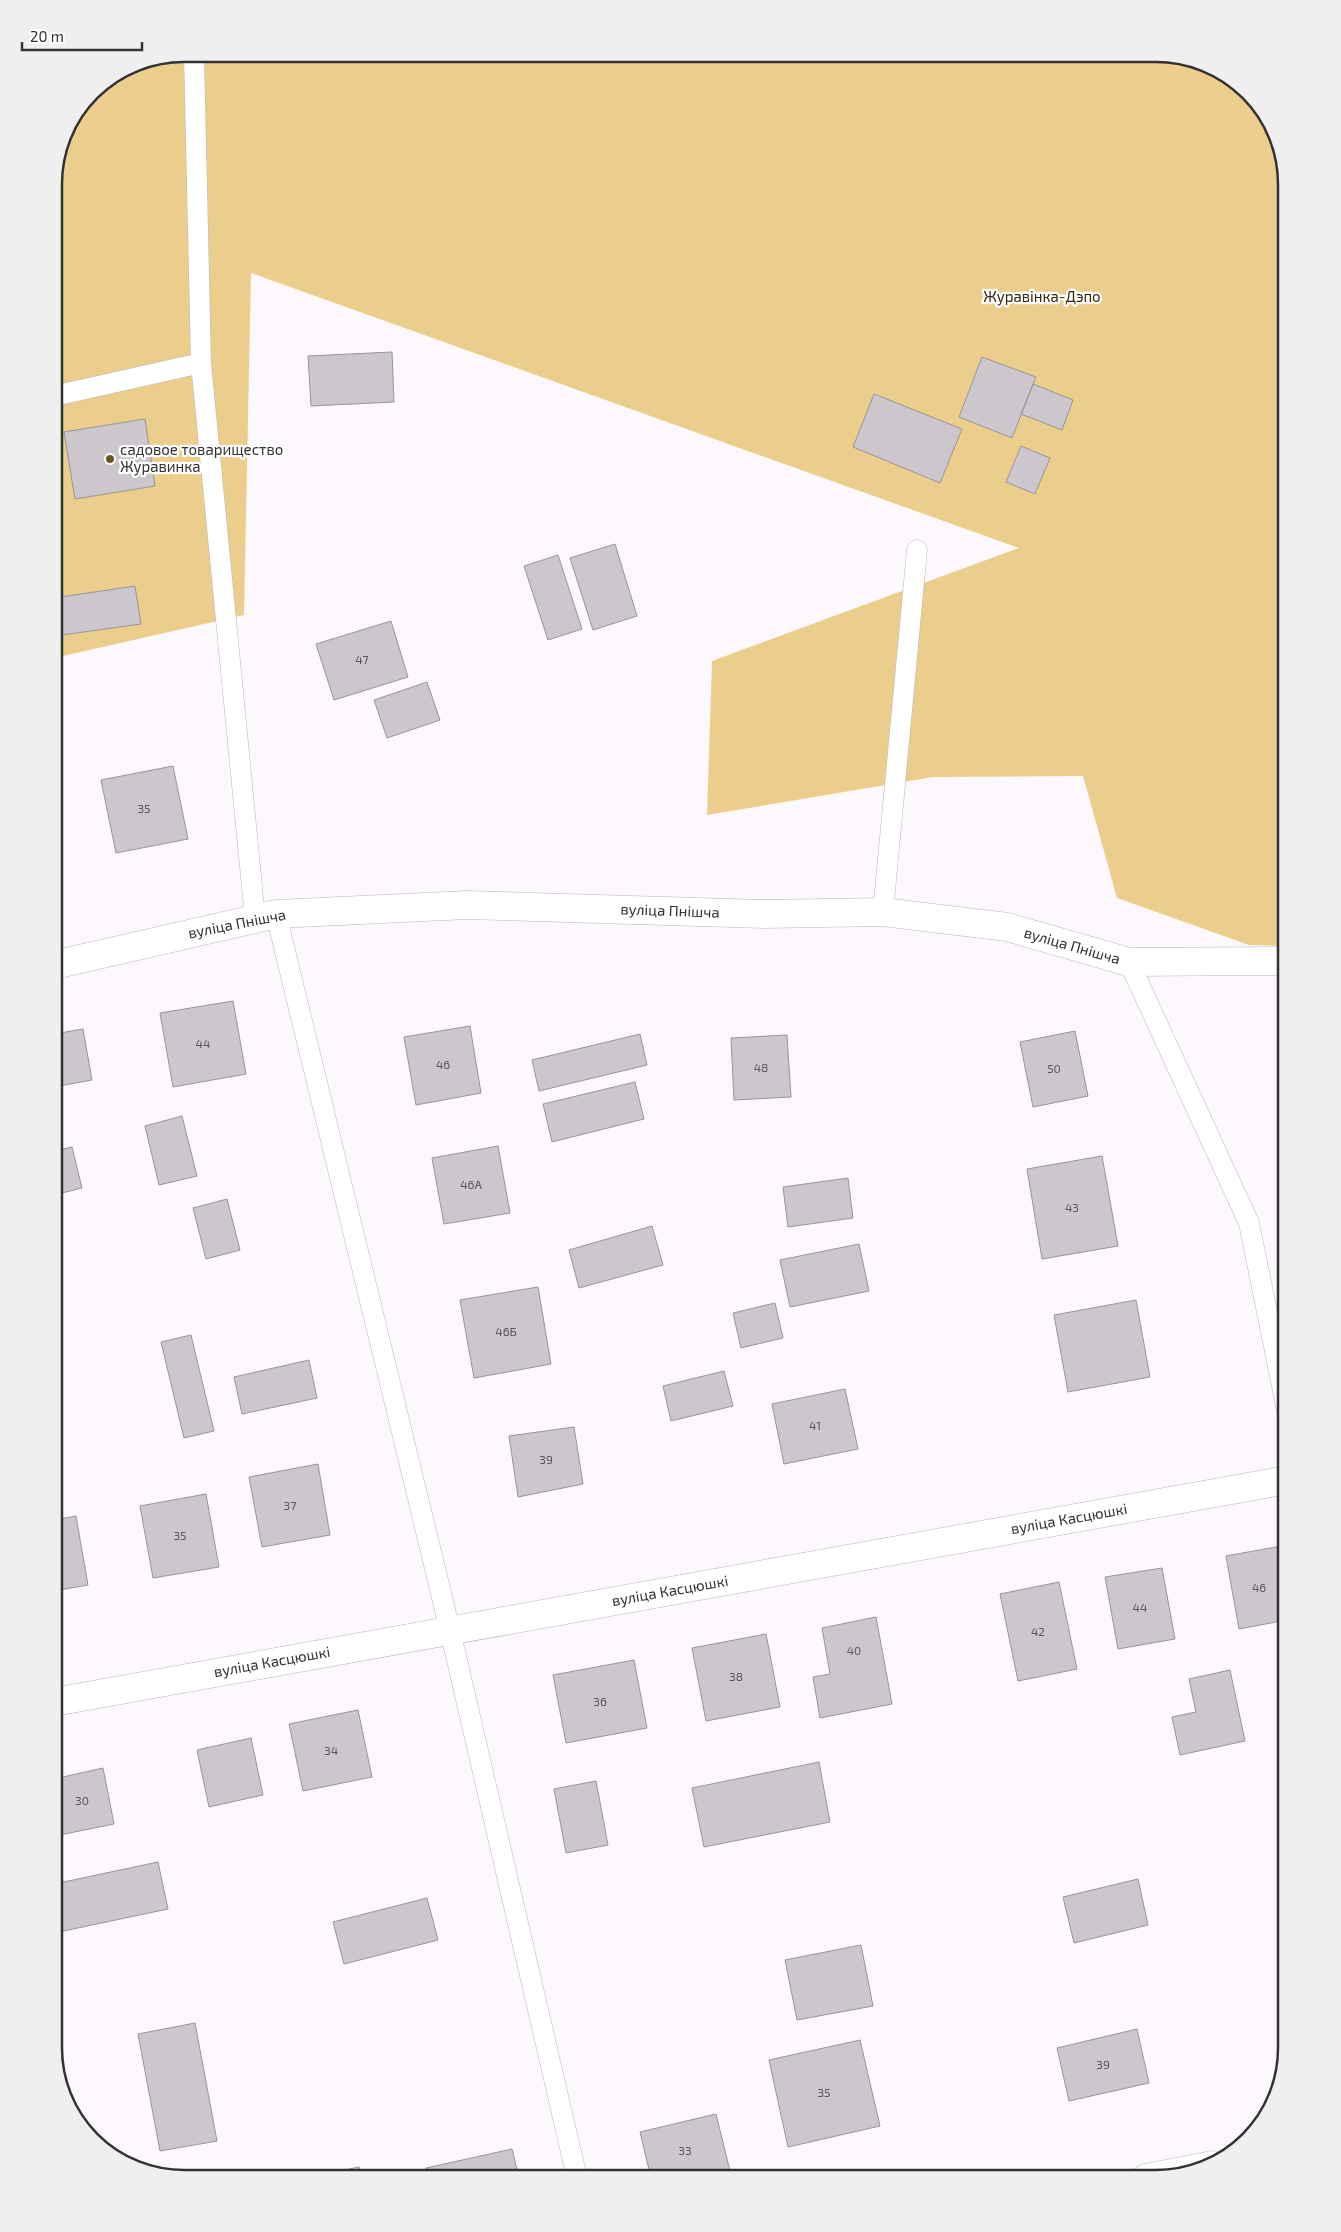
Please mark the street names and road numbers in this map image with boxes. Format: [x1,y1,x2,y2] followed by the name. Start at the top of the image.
[620,899,720,922] street label: вуліца Пнішча
[186,905,287,942] street label: вуліца Пнішча
[1022,923,1122,968] street label: вуліца Пнішча
[1009,1499,1129,1538] street label: вуліца Касцюшкі
[610,1571,730,1610] street label: вуліца Касцюшкі
[212,1642,332,1681] street label: вуліца Касцюшкі

